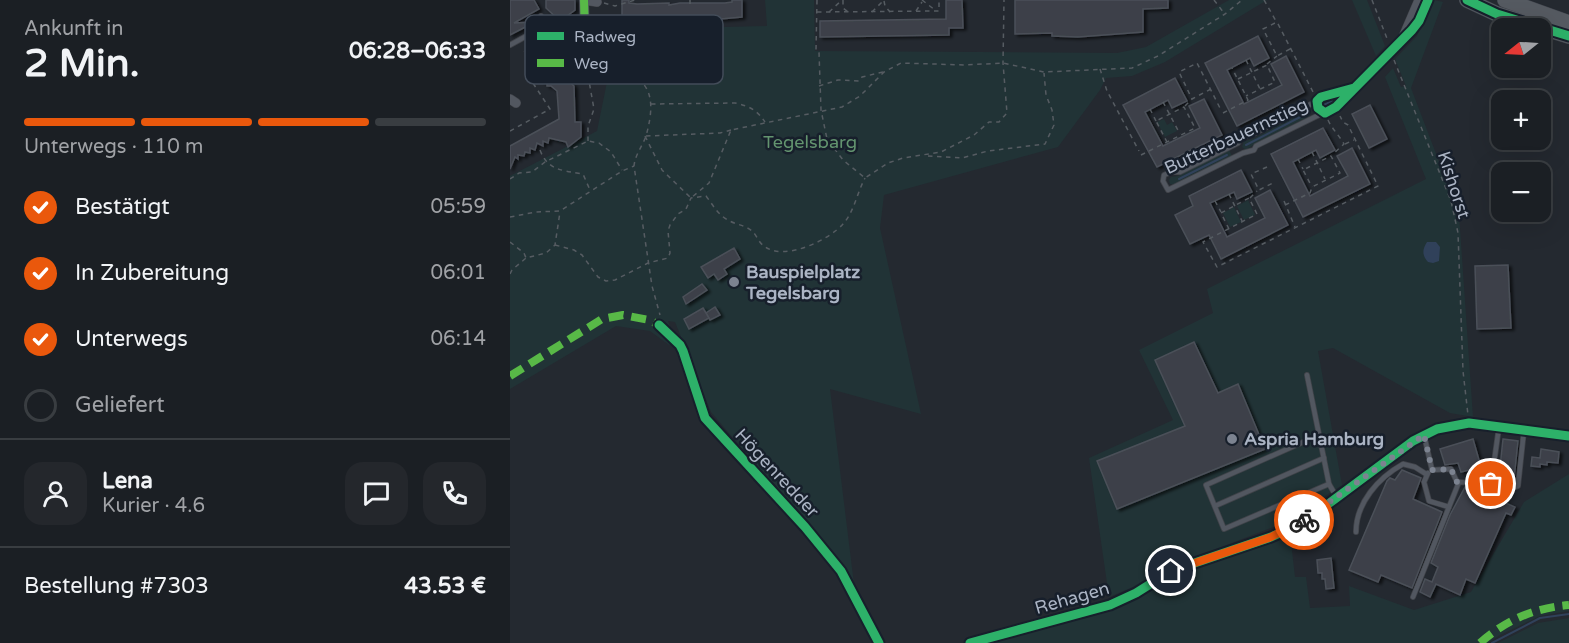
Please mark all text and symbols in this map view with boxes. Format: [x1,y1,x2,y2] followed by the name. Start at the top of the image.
[525,15,723,84] legend
[24,17,123,41] text: Ankunft in
[1491,18,1551,78] north arrow
[1491,18,1551,222] map controls
[574,27,636,47] text: Radweg
[349,38,486,64] text: 06:28–06:33
[24,40,140,87] text: 2 Min.
[574,54,609,74] text: Weg
[1491,90,1551,150] button: +
[1161,93,1311,179] street label: Butterbauernstieg
[763,131,857,153] park label: Tegelsbarg
[24,135,203,159] text: Unterwegs · 110 m
[1433,149,1475,222] street label: Kishorst
[1491,162,1551,222] button: −
[24,191,57,224] icon: check
[75,194,170,220] text: Bestätigt
[431,195,486,219] text: 05:59
[24,257,57,290] icon: check
[75,260,229,286] text: In Zubereitung
[431,261,486,285] text: 06:01
[745,261,860,304] place label: Bauspielplatz Tegelsbarg
[727,275,741,289] marker: Bauspielplatz Tegelsbarg
[24,323,57,356] icon: check
[75,326,188,352] text: Unterwegs
[431,327,486,351] text: 06:14
[75,392,165,418] text: Geliefert
[730,424,824,522] street label: Högenredder
[1244,428,1384,450] place label: Aspria Hamburg
[1225,432,1239,446] marker: Aspria Hamburg
[1465,458,1516,509] pin
[24,462,87,525] button: person
[345,462,408,525] button: chat
[423,462,486,525] button: phone
[1474,467,1507,500] icon: bag
[102,468,153,494] text: Lena
[1274,490,1334,550] courier
[102,494,205,518] text: Kurier · 4.6
[1288,504,1321,537] icon: bike
[1145,545,1196,596] pin
[1154,554,1187,587] icon: home
[24,573,209,599] text: Bestellung #7303
[404,573,486,599] text: 43.53 €
[1032,577,1112,619] street label: Rehagen

